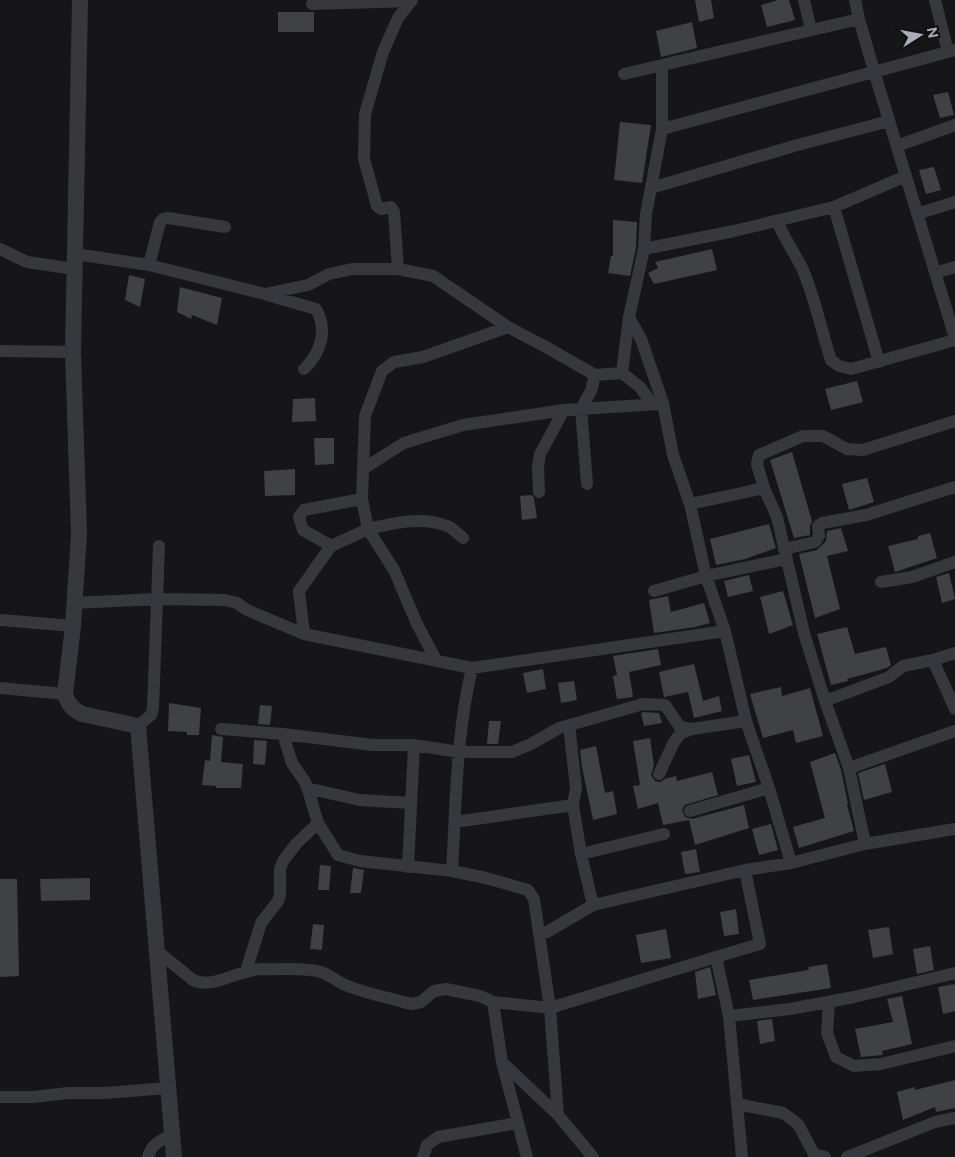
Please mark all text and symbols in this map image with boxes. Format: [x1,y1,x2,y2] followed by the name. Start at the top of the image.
[895,10,945,60] north arrow
[923,26,942,40] text: N

